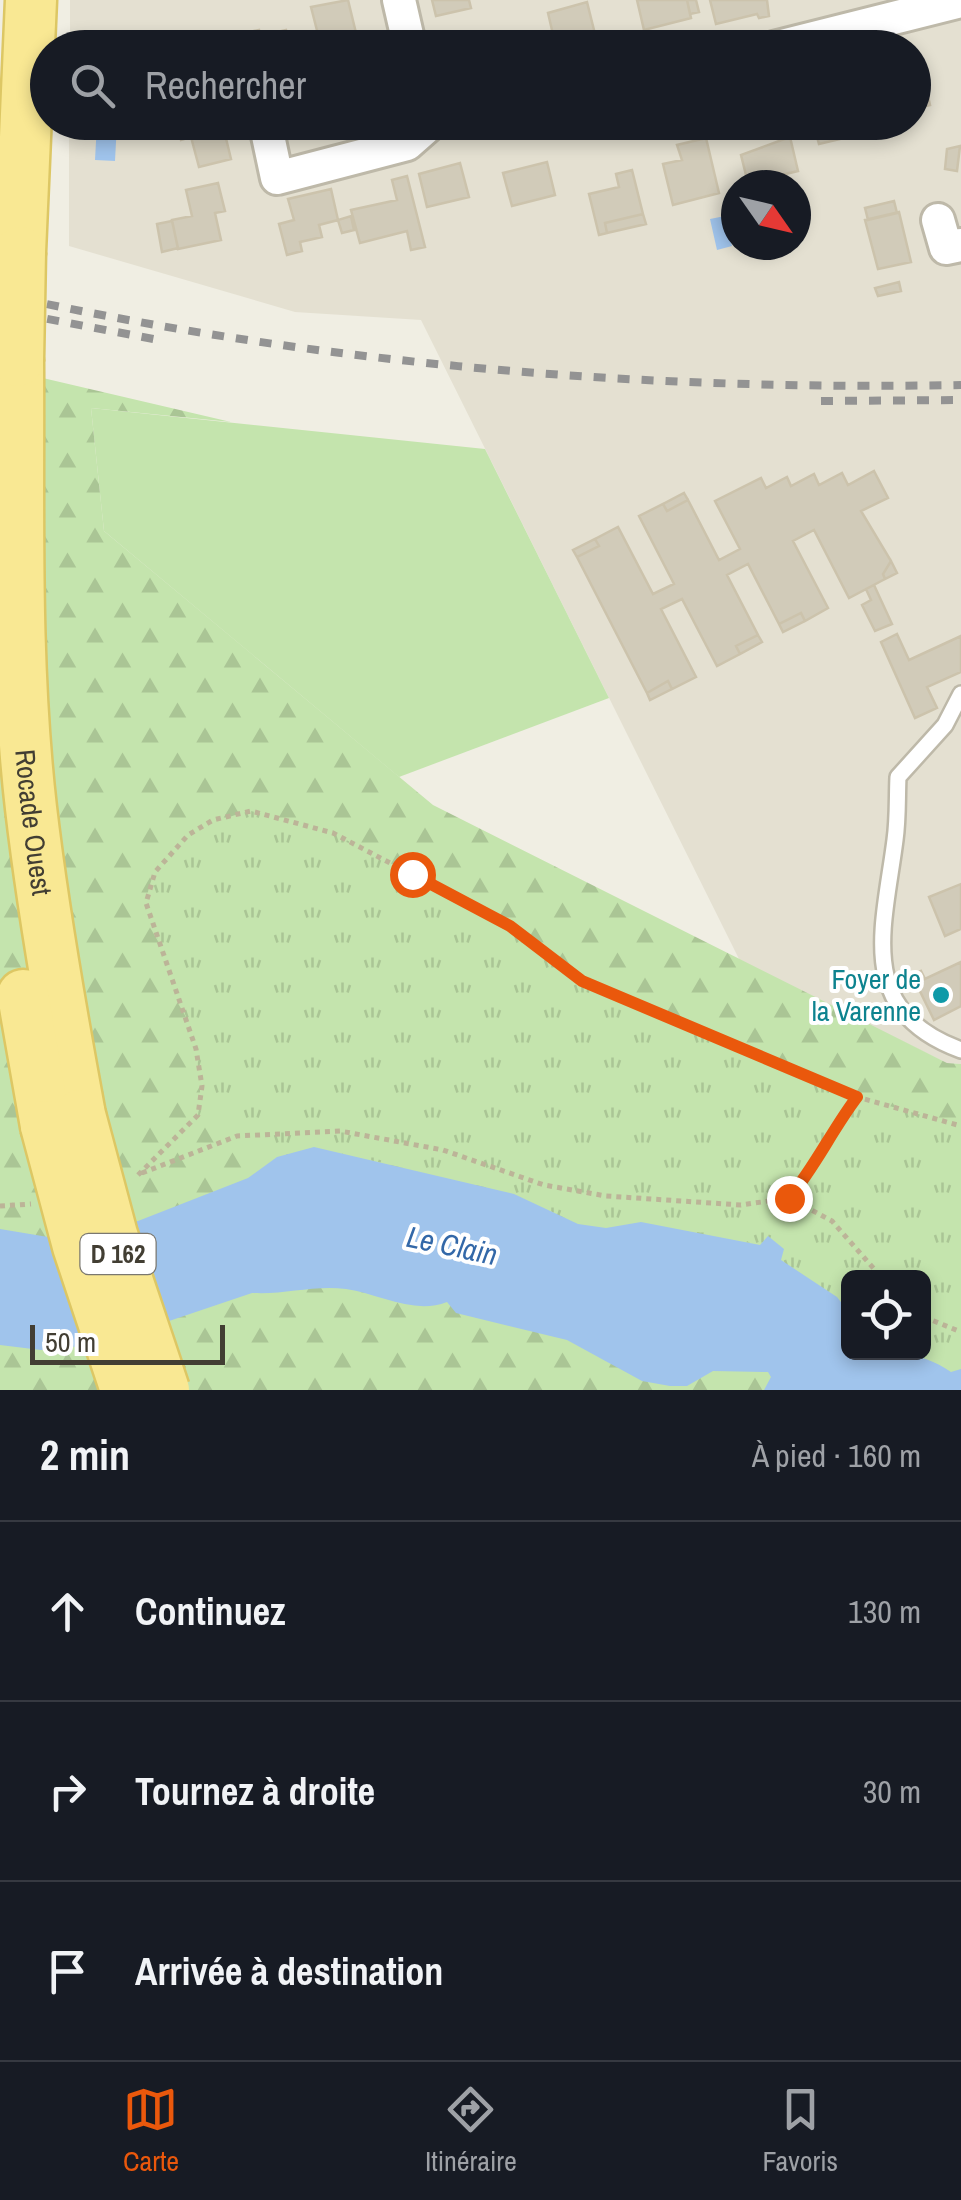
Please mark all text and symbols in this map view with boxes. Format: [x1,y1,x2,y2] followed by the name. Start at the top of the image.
[30,30,931,140] search box
[65,58,120,113] icon: search
[145,60,306,111] text: Rechercher
[721,170,811,260] north arrow
[6,748,61,898] street label: Rocade Ouest
[390,852,436,898] route start
[812,960,921,1030] place label: Foyer de la Varenne
[930,984,952,1006] marker: Foyer de la Varenne
[767,1176,813,1222] route end
[403,1216,501,1274] water label: Le Clain
[80,1234,156,1274] road number: D 162
[841,1270,931,1360] map controls
[841,1270,931,1360] button: locate
[30,1320,225,1364] scale bar
[45,1323,96,1361] text: 50 m
[40,1427,130,1483] text: 2 min
[752,1434,921,1477] text: À pied · 160 m
[40,1584,95,1639] icon: ahead
[135,1586,286,1637] text: Continuez
[848,1590,921,1633] text: 130 m
[40,1764,95,1819] icon: right
[135,1766,375,1817] text: Tournez à droite
[863,1770,921,1813] text: 30 m
[40,1944,95,1999] icon: arrive
[135,1946,443,1997] text: Arrivée à destination
[123,2082,179,2180] tab: Carte
[425,2082,517,2180] tab: Itinéraire
[763,2082,838,2180] tab: Favoris

